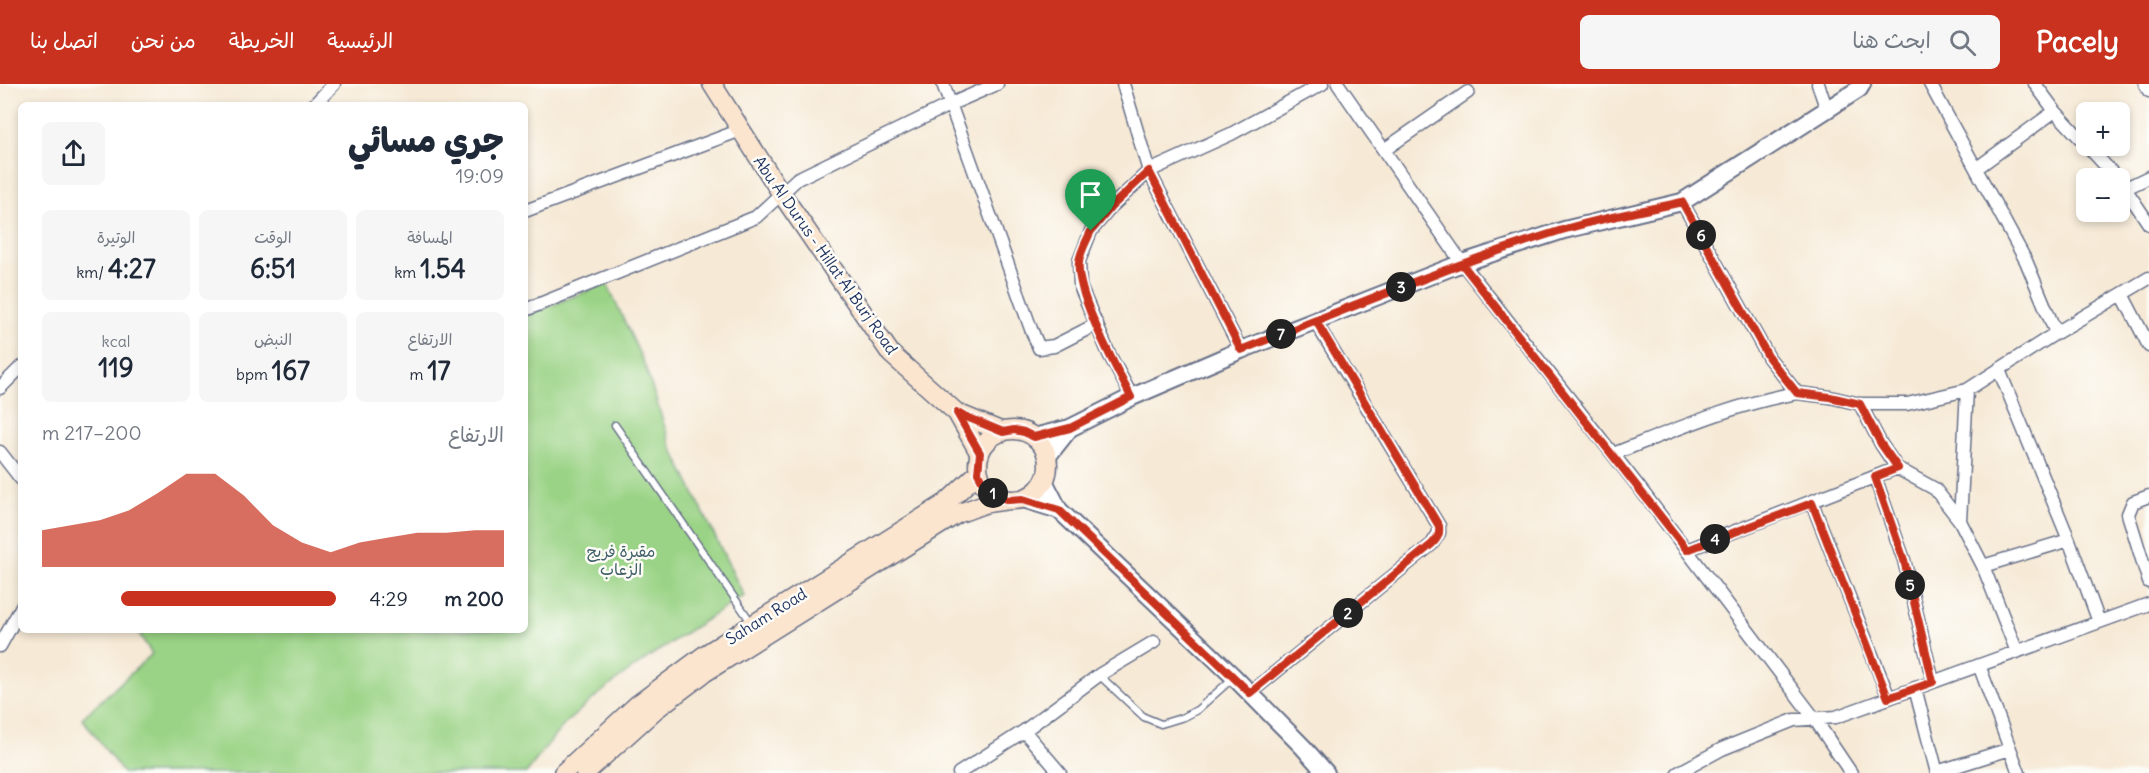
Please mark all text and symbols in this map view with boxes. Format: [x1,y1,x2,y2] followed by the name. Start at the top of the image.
[1580,15,2000,69] search box
[2036,24,2119,60] text: Pacely
[1852,26,1931,54] text: ابحث هنا
[1946,26,1979,59] icon: search
[30,27,98,54] text: اتصل بنا
[131,27,196,54] text: من نحن
[229,27,294,54] text: الخريطة
[327,27,393,54] text: الرئيسية
[2076,102,2130,222] map controls
[2076,102,2130,156] button: +
[348,119,504,161] text: جري مسائي
[42,122,105,185] button: share
[750,152,902,358] street label: Abu Al Durus - Hillat Al Burj Road
[455,163,504,188] text: 19:09
[2076,168,2130,222] button: −
[1065,169,1116,231] pin
[1074,178,1107,211] icon: arrive
[1686,220,1716,250] pin: 6
[1696,225,1706,245] text: 6
[97,227,135,247] text: الوتيرة
[254,227,292,247] text: الوقت
[407,227,453,247] text: المسافة
[108,252,156,285] text: 4:27
[250,252,296,285] text: 6:51
[420,252,466,285] text: 1.54
[76,262,108,282] text: /km
[394,262,420,282] text: km
[1386,272,1416,302] pin: 3
[1396,277,1406,297] text: 3
[1266,319,1296,349] pin: 7
[1277,324,1285,344] text: 7
[254,329,292,349] text: النبض
[408,329,452,349] text: الارتفاع
[102,331,130,351] text: kcal
[98,351,134,384] text: 119
[272,354,310,387] text: 167
[427,354,450,387] text: 17
[236,364,272,384] text: bpm
[410,364,427,384] text: m
[42,420,142,445] text: 200–217 m
[448,422,504,447] text: الارتفاع
[978,478,1008,508] pin: 1
[990,483,996,503] text: 1
[1700,524,1730,554] pin: 4
[1710,529,1720,549] text: 4
[587,541,655,579] park label: مقبرة فريج الزعاب
[1895,570,1925,600] pin: 5
[1905,575,1915,595] text: 5
[722,583,810,649] street label: Saham Road
[369,586,408,611] text: 4:29
[444,586,504,611] text: 200 m
[1333,598,1363,628] pin: 2
[1344,603,1352,623] text: 2

